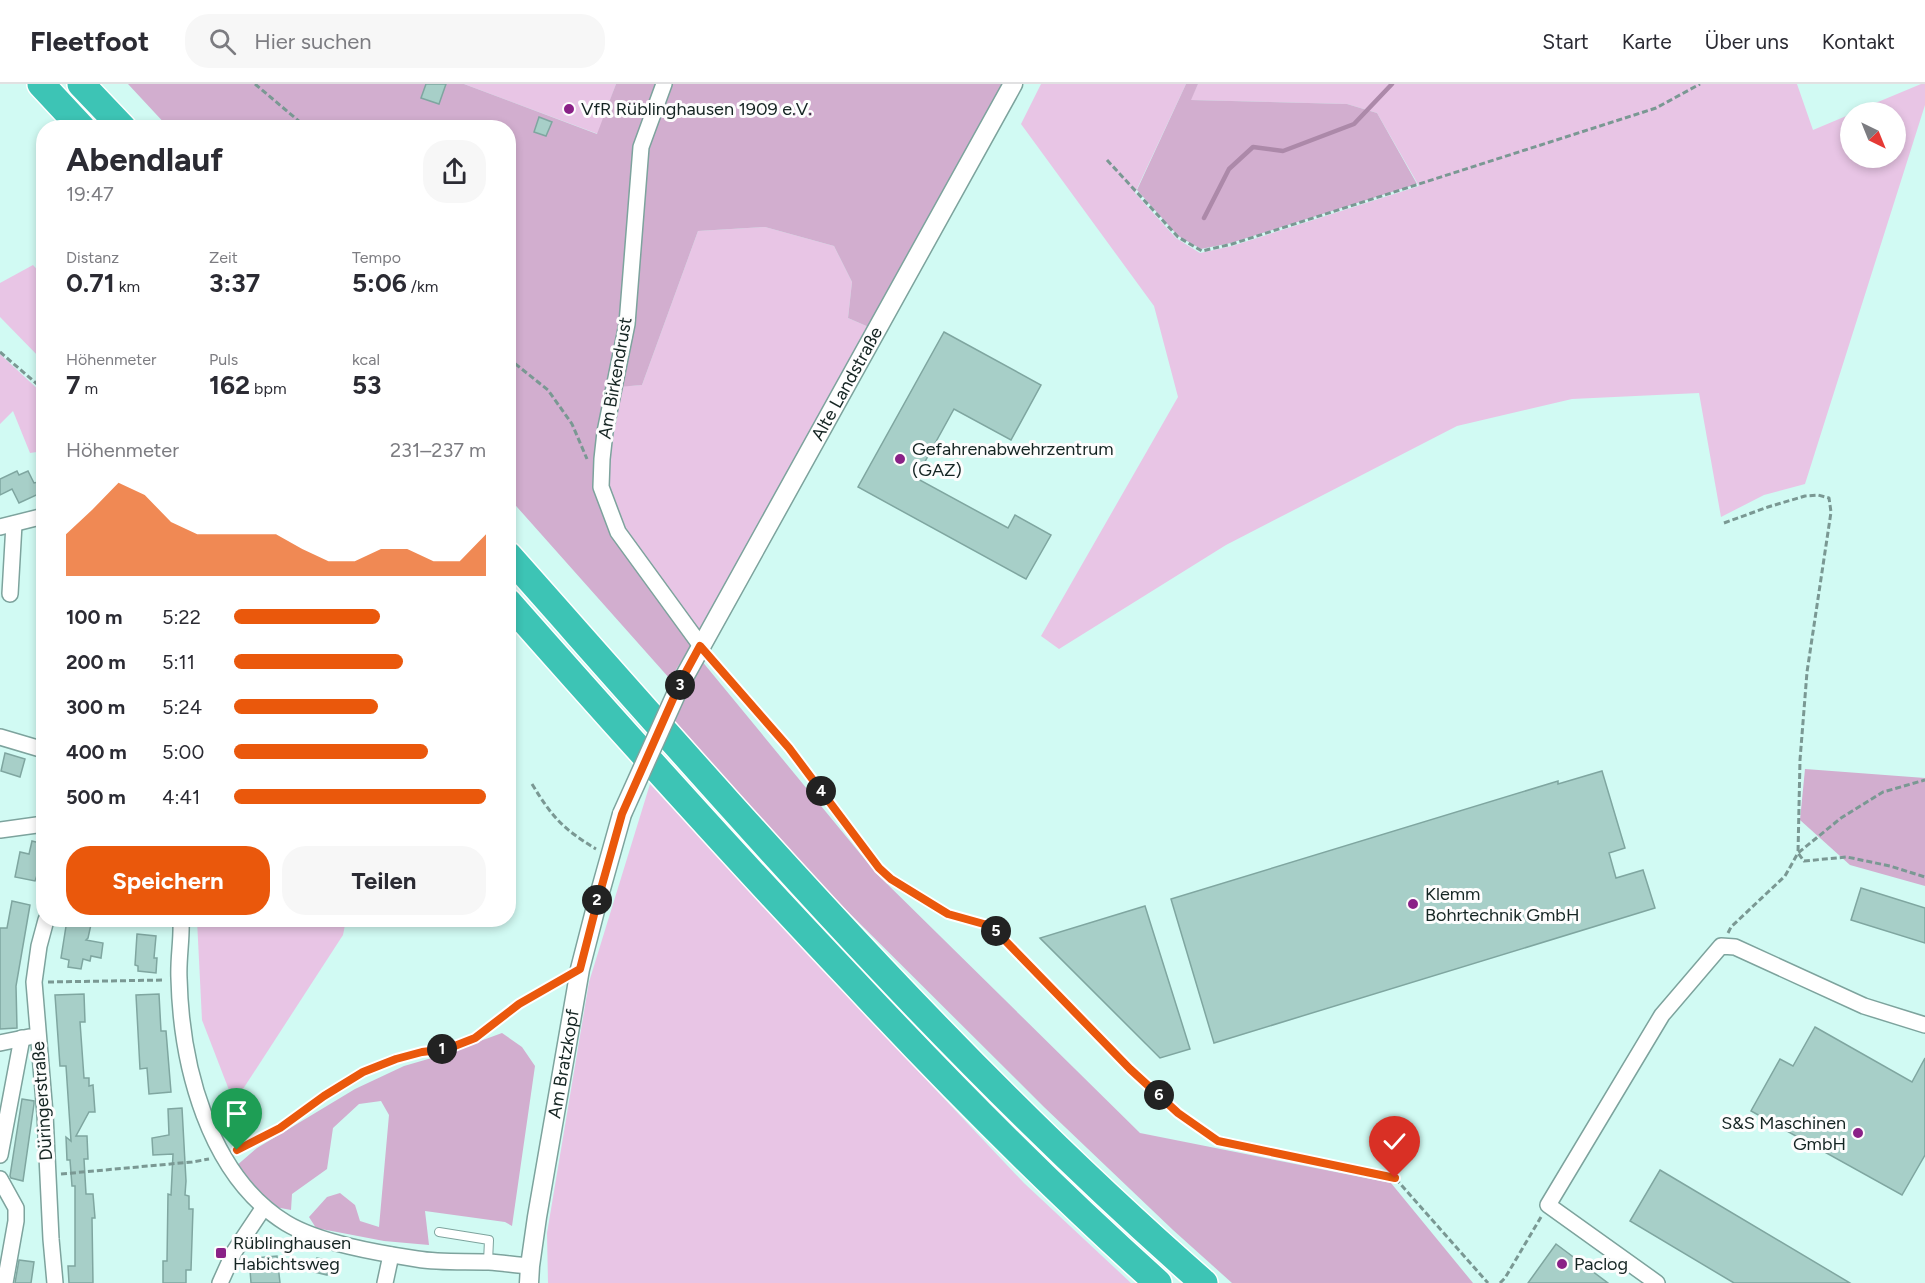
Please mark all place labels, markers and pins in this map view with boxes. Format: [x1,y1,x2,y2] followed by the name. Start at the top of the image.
[581,98,812,120] place label: VfR Rüblinghausen 1909 e.V.
[562,102,576,116] marker: VfR Rüblinghausen 1909 e.V.
[912,438,1114,481] place label: Gefahrenabwehrzentrum (GAZ)
[893,452,907,466] marker: Gefahrenabwehrzentrum (GAZ)
[665,670,695,700] pin: 3
[806,776,836,806] pin: 4
[1425,883,1579,926] place label: Klemm Bohrtechnik GmbH
[582,885,612,915] pin: 2
[1406,897,1420,911] marker: Klemm Bohrtechnik GmbH
[981,916,1011,946] pin: 5
[427,1034,457,1064] pin: 1
[1144,1080,1174,1110] pin: 6
[211,1088,262,1150] pin
[1721,1112,1846,1155] place label: S&S Maschinen GmbH
[1369,1116,1420,1178] pin
[1851,1126,1865,1140] marker: S&S Maschinen GmbH
[233,1232,351,1275] place label: Rüblinghausen Habichtsweg
[214,1246,228,1260] marker: Rüblinghausen Habichtsweg
[1574,1253,1628,1275] place label: Paclog
[1555,1257,1569,1271] marker: Paclog

